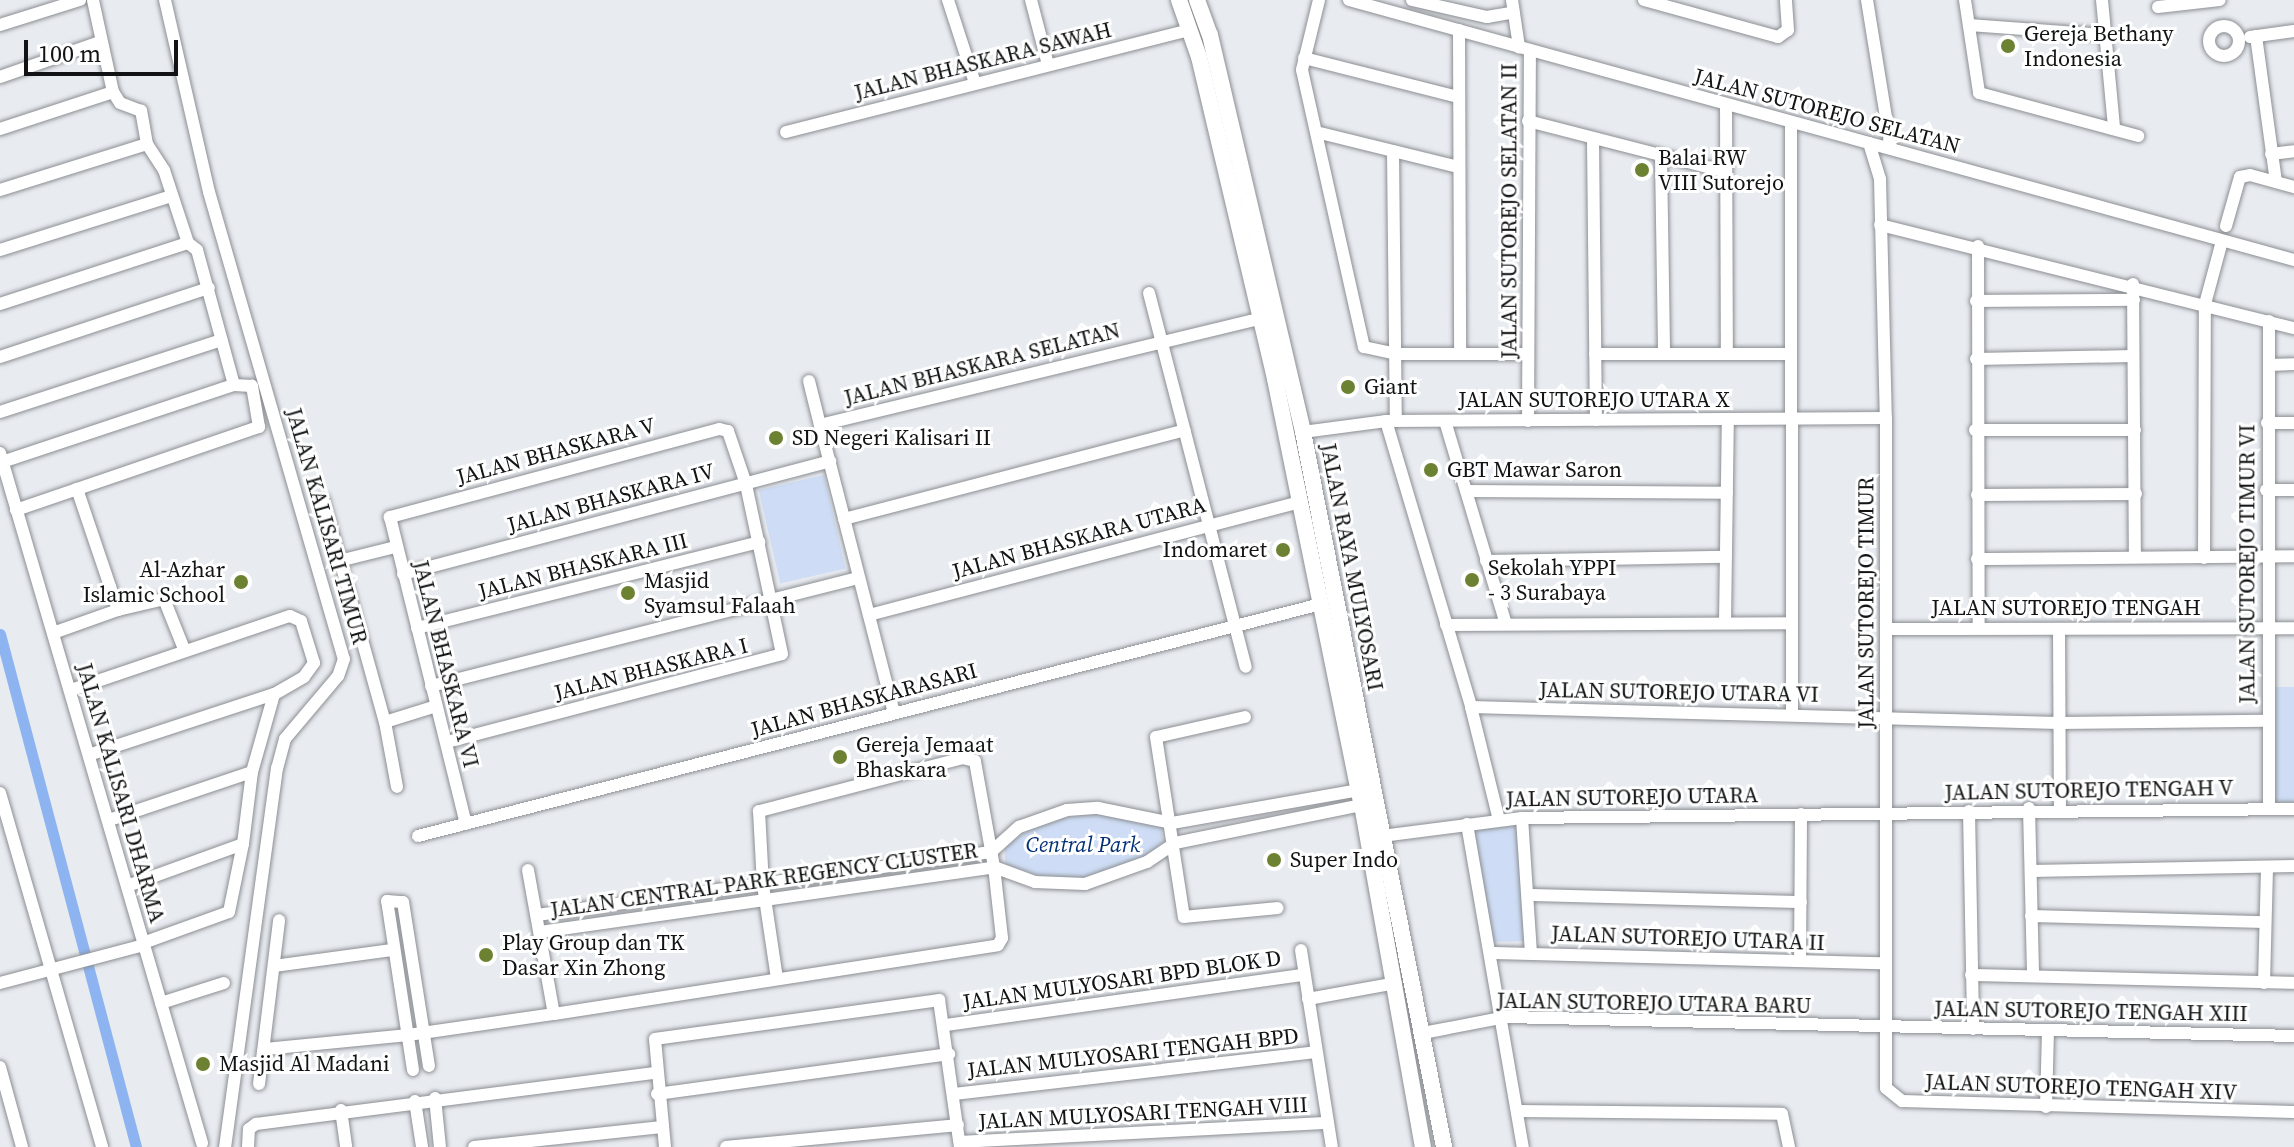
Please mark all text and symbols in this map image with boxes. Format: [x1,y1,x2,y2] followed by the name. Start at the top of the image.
[852,16,1114,106] street label: JALAN BHASKARA SAWAH
[2024,20,2173,72] place label: Gereja Bethany Indonesia
[28,24,182,74] scale bar
[38,37,101,70] text: 100 m
[1999,37,2017,55] marker: Gereja Bethany Indonesia
[1496,63,1522,359] street label: JALAN SUTOREJO SELATAN II
[1691,63,1963,159] street label: JALAN SUTOREJO SELATAN
[1658,144,1784,196] place label: Balai RW VIII Sutorejo
[1633,161,1651,179] marker: Balai RW VIII Sutorejo
[841,317,1123,411] street label: JALAN BHASKARA SELATAN
[1364,374,1417,400] place label: Giant
[1339,378,1357,396] marker: Giant
[1458,387,1730,413] street label: JALAN SUTOREJO UTARA X
[281,405,373,647] street label: JALAN KALISARI TIMUR
[453,412,659,490] street label: JALAN BHASKARA V
[2234,424,2260,704] street label: JALAN SUTOREJO TIMUR VI
[792,425,991,451] place label: SD Negeri Kalisari II
[767,429,785,447] marker: SD Negeri Kalisari II
[1315,441,1389,693] street label: JALAN RAYA MULYOSARI
[1447,457,1623,483] place label: GBT Mawar Saron
[505,458,717,538] street label: JALAN BHASKARA IV
[1422,461,1440,479] marker: GBT Mawar Saron
[1853,477,1879,729] street label: JALAN SUTOREJO TIMUR
[949,491,1209,585] street label: JALAN BHASKARA UTARA
[476,527,690,605] street label: JALAN BHASKARA III
[1163,537,1267,563] place label: Indomaret
[1274,541,1292,559] marker: Indomaret
[1488,554,1617,606] place label: Sekolah YPPI - 3 Surabaya
[83,556,225,608] place label: Al-Azhar Islamic School
[407,557,485,771] street label: JALAN BHASKARA VI
[644,567,796,618] place label: Masjid Syamsul Falaah
[1463,571,1481,589] marker: Sekolah YPPI - 3 Surabaya
[232,573,250,591] marker: Al-Azhar Islamic School
[619,584,637,602] marker: Masjid Syamsul Falaah
[1931,595,2201,621] street label: JALAN SUTOREJO TENGAH
[551,632,751,706] street label: JALAN BHASKARA I
[748,657,980,743] street label: JALAN BHASKARASARI
[71,660,171,926] street label: JALAN KALISARI DHARMA
[1539,676,1819,708] street label: JALAN SUTOREJO UTARA VI
[856,731,993,782] place label: Gereja Jemaat Bhaskara
[831,748,849,766] marker: Gereja Jemaat Bhaskara
[1944,774,2234,806] street label: JALAN SUTOREJO TENGAH V
[1506,782,1758,812] street label: JALAN SUTOREJO UTARA
[1026,832,1140,858] park label: Central Park
[548,837,980,923] street label: JALAN CENTRAL PARK REGENCY CLUSTER
[1290,847,1398,873] place label: Super Indo
[1265,851,1283,869] marker: Super Indo
[1551,920,1825,956] street label: JALAN SUTOREJO UTARA II
[502,929,685,980] place label: Play Group dan TK Dasar Xin Zhong
[961,945,1283,1015] street label: JALAN MULYOSARI BPD BLOK D
[477,946,495,964] marker: Play Group dan TK Dasar Xin Zhong
[1496,987,1812,1019] street label: JALAN SUTOREJO UTARA BARU
[1934,995,2248,1027] street label: JALAN SUTOREJO TENGAH XIII
[966,1022,1300,1084] street label: JALAN MULYOSARI TENGAH BPD
[219,1051,390,1077] place label: Masjid Al Madani
[194,1055,212,1073] marker: Masjid Al Madani
[1924,1068,2238,1106] street label: JALAN SUTOREJO TENGAH XIV
[977,1091,1309,1135] street label: JALAN MULYOSARI TENGAH VIII

